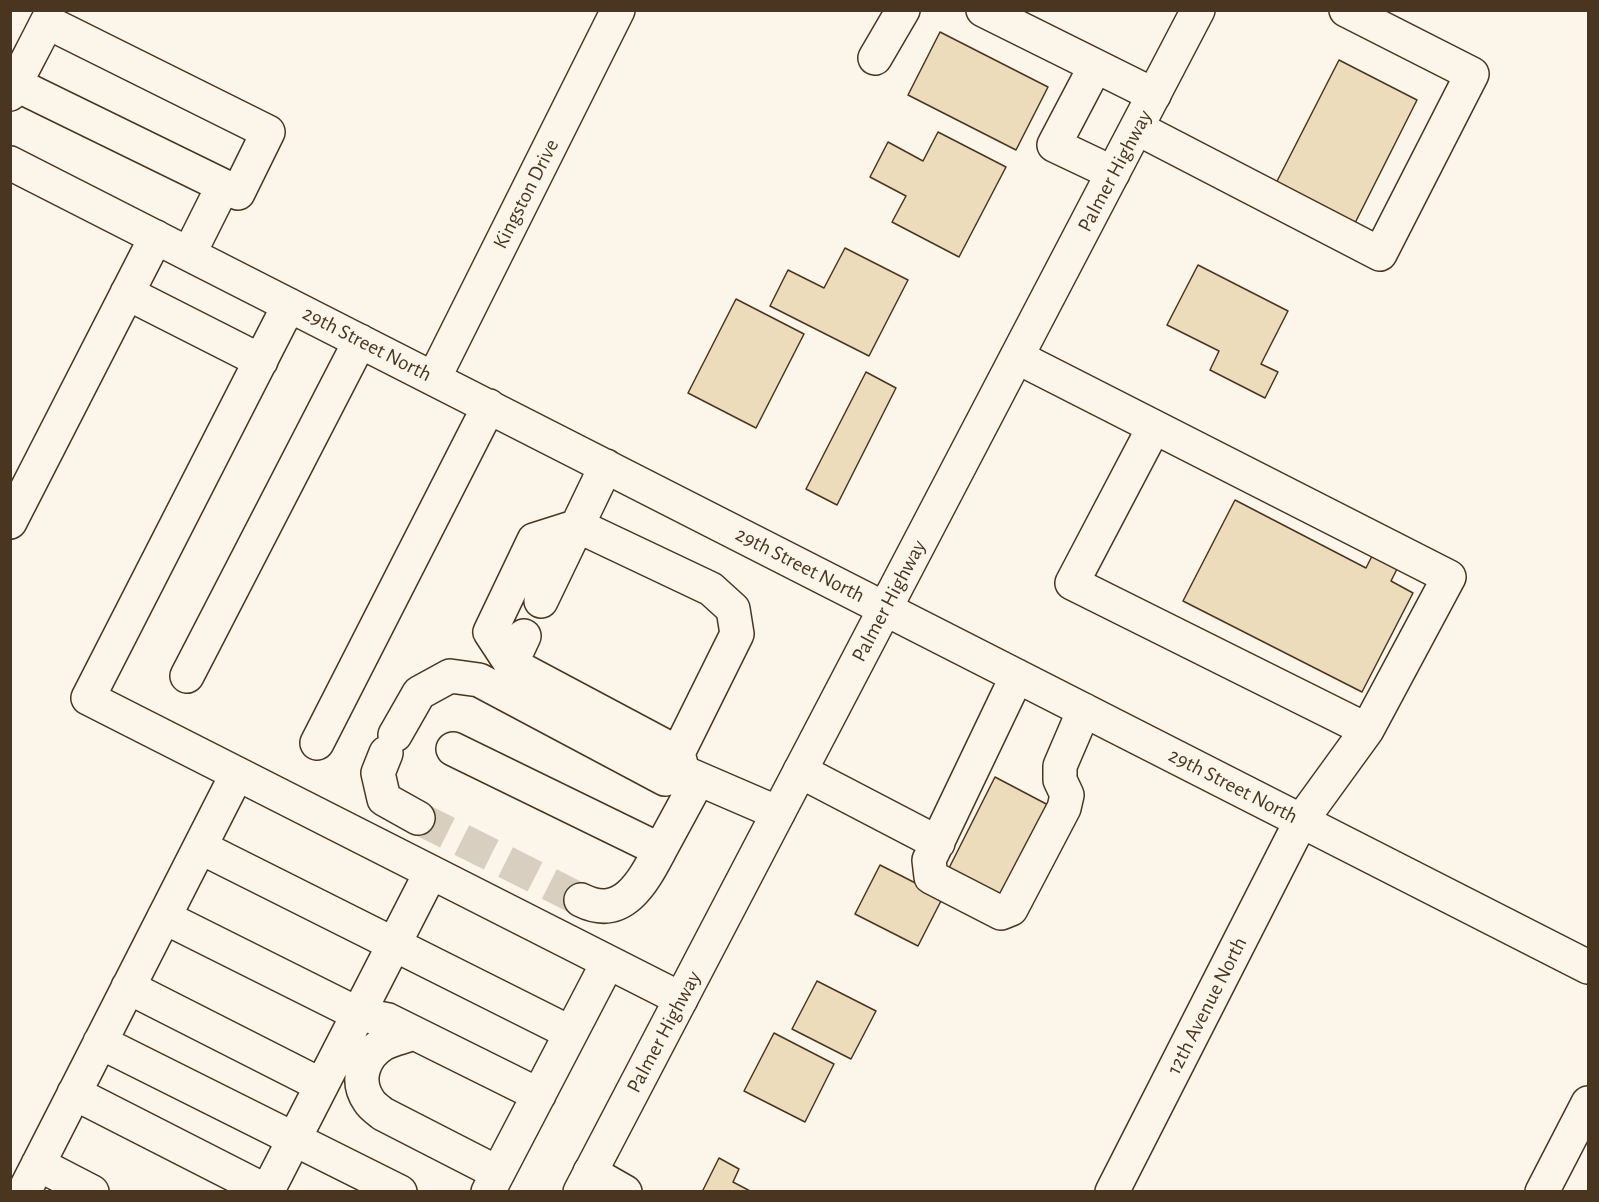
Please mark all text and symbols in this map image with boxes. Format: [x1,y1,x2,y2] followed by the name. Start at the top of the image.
[1072,106,1158,236] street label: Palmer Highway
[488,135,564,253] street label: Kingston Drive
[298,301,436,387] street label: 29th Street North
[731,522,869,608] street label: 29th Street North
[846,536,932,666] street label: Palmer Highway
[1164,743,1302,829] street label: 29th Street North
[1162,933,1252,1079] street label: 12th Avenue North
[621,967,707,1097] street label: Palmer Highway

